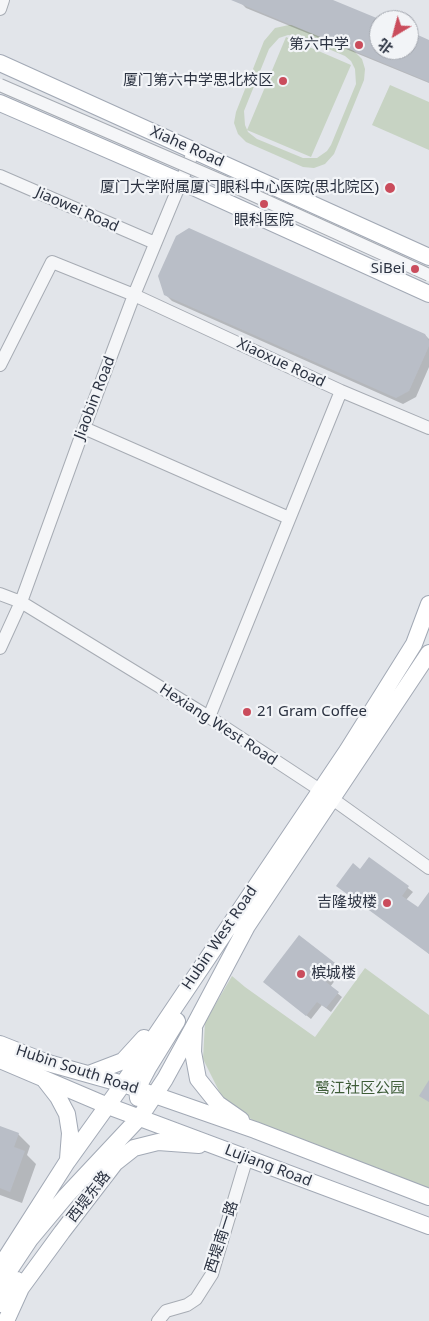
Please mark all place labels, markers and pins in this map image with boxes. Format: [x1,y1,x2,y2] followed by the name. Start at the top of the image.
[289,36,349,54] place label: 第六中学
[353,39,365,51] marker: 第六中学
[123,72,273,90] place label: 厦门第六中学思北校区
[277,75,289,87] marker: 厦门第六中学思北校区
[100,179,379,197] place label: 厦门大学附属厦门眼科中心医院(思北院区)
[383,181,397,195] marker: 厦门大学附属厦门眼科中心医院(思北院区)
[258,198,270,210] marker: 眼科医院
[234,212,294,230] place label: 眼科医院
[371,260,405,278] place label: SiBei
[409,263,421,275] marker: SiBei
[257,703,367,721] place label: 21 Gram Coffee
[241,706,253,718] marker: 21 Gram Coffee
[317,894,377,912] place label: 吉隆坡楼
[381,897,393,909] marker: 吉隆坡楼
[311,965,356,983] place label: 槟城楼
[295,968,307,980] marker: 槟城楼

